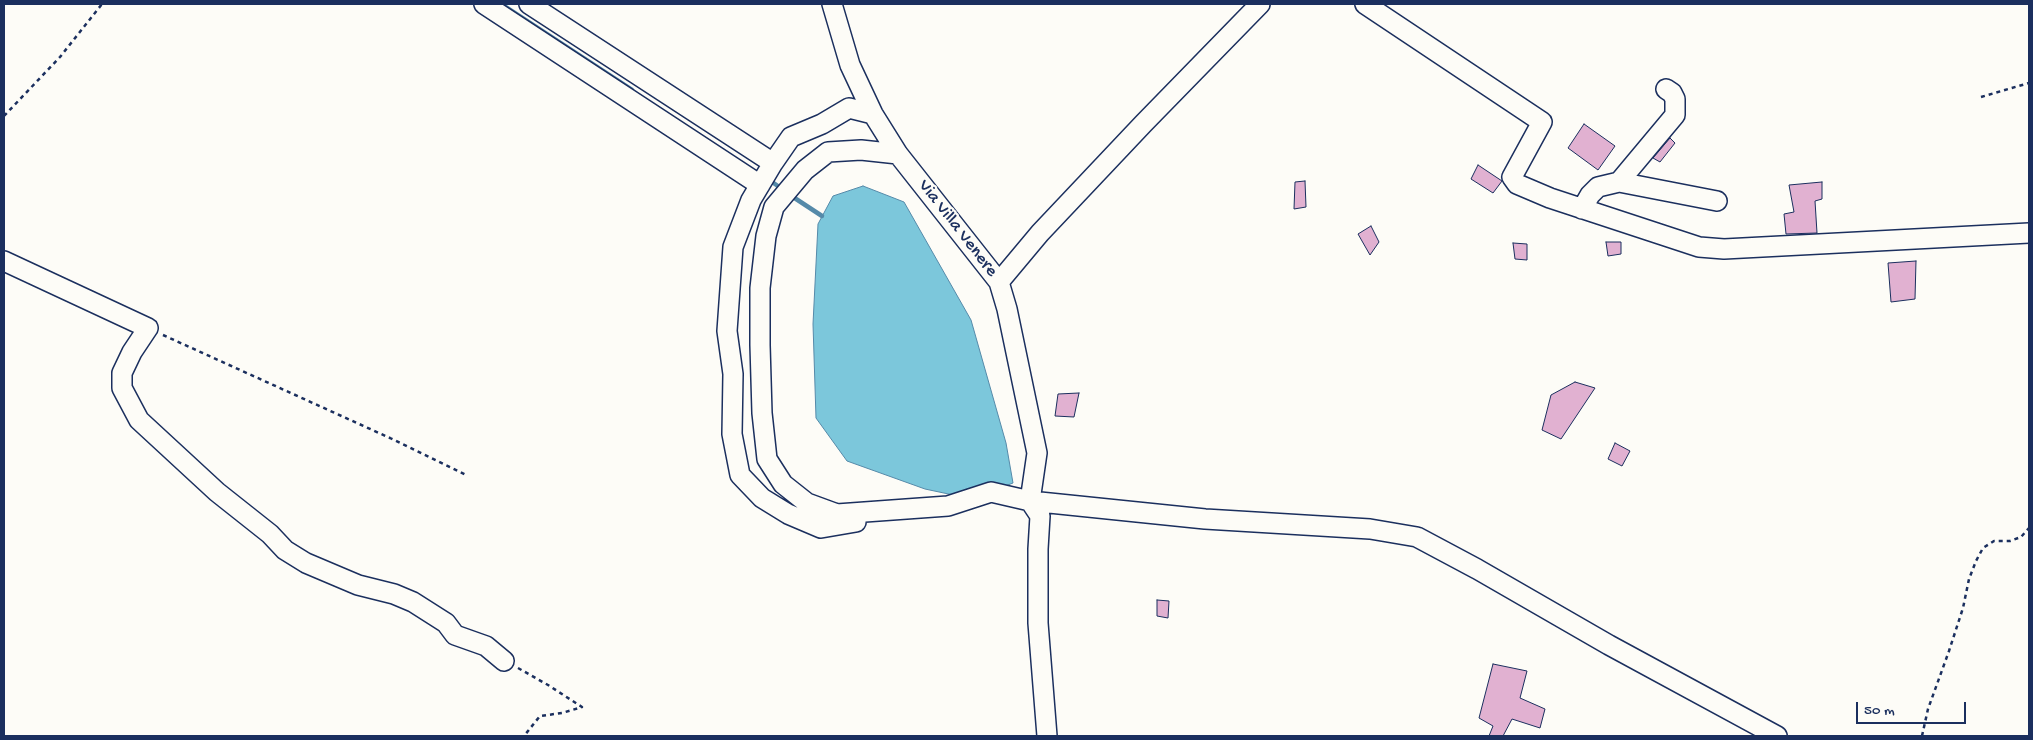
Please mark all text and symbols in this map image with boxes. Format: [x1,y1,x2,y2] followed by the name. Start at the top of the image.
[912,176,1002,282] street label: Via Villa Venere
[1858,692,1968,724] scale bar
[1864,702,1895,720] text: 50 m

